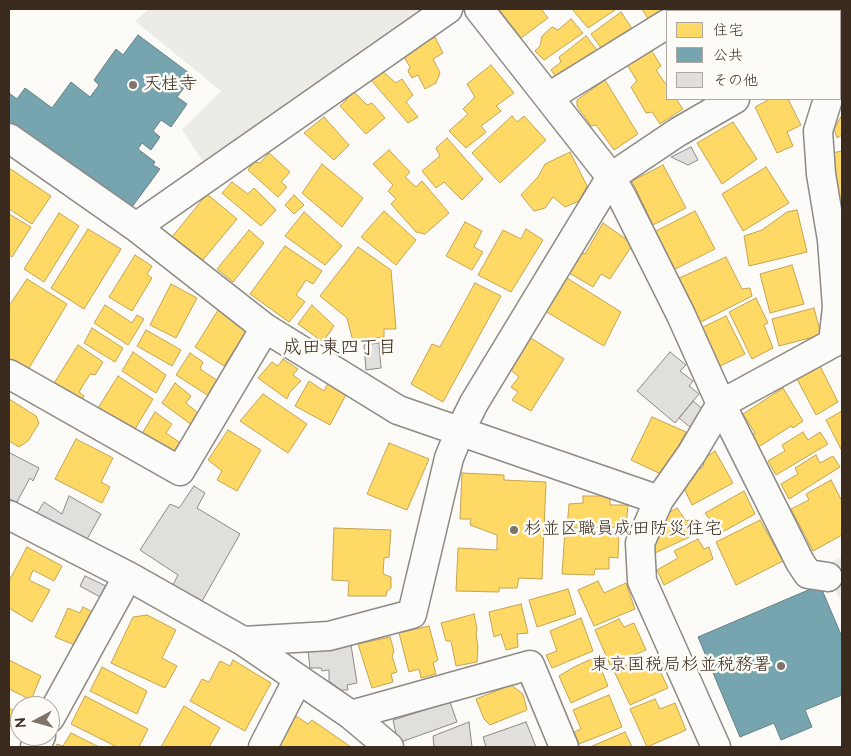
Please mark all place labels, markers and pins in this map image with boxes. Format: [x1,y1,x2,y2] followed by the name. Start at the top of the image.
[143,74,197,96] place label: 天桂寺
[127,79,139,91] marker: 天桂寺
[524,519,722,541] place label: 杉並区職員成田防災住宅
[508,524,520,536] marker: 杉並区職員成田防災住宅
[591,655,771,677] place label: 東京国税局杉並税務署
[775,660,787,672] marker: 東京国税局杉並税務署

